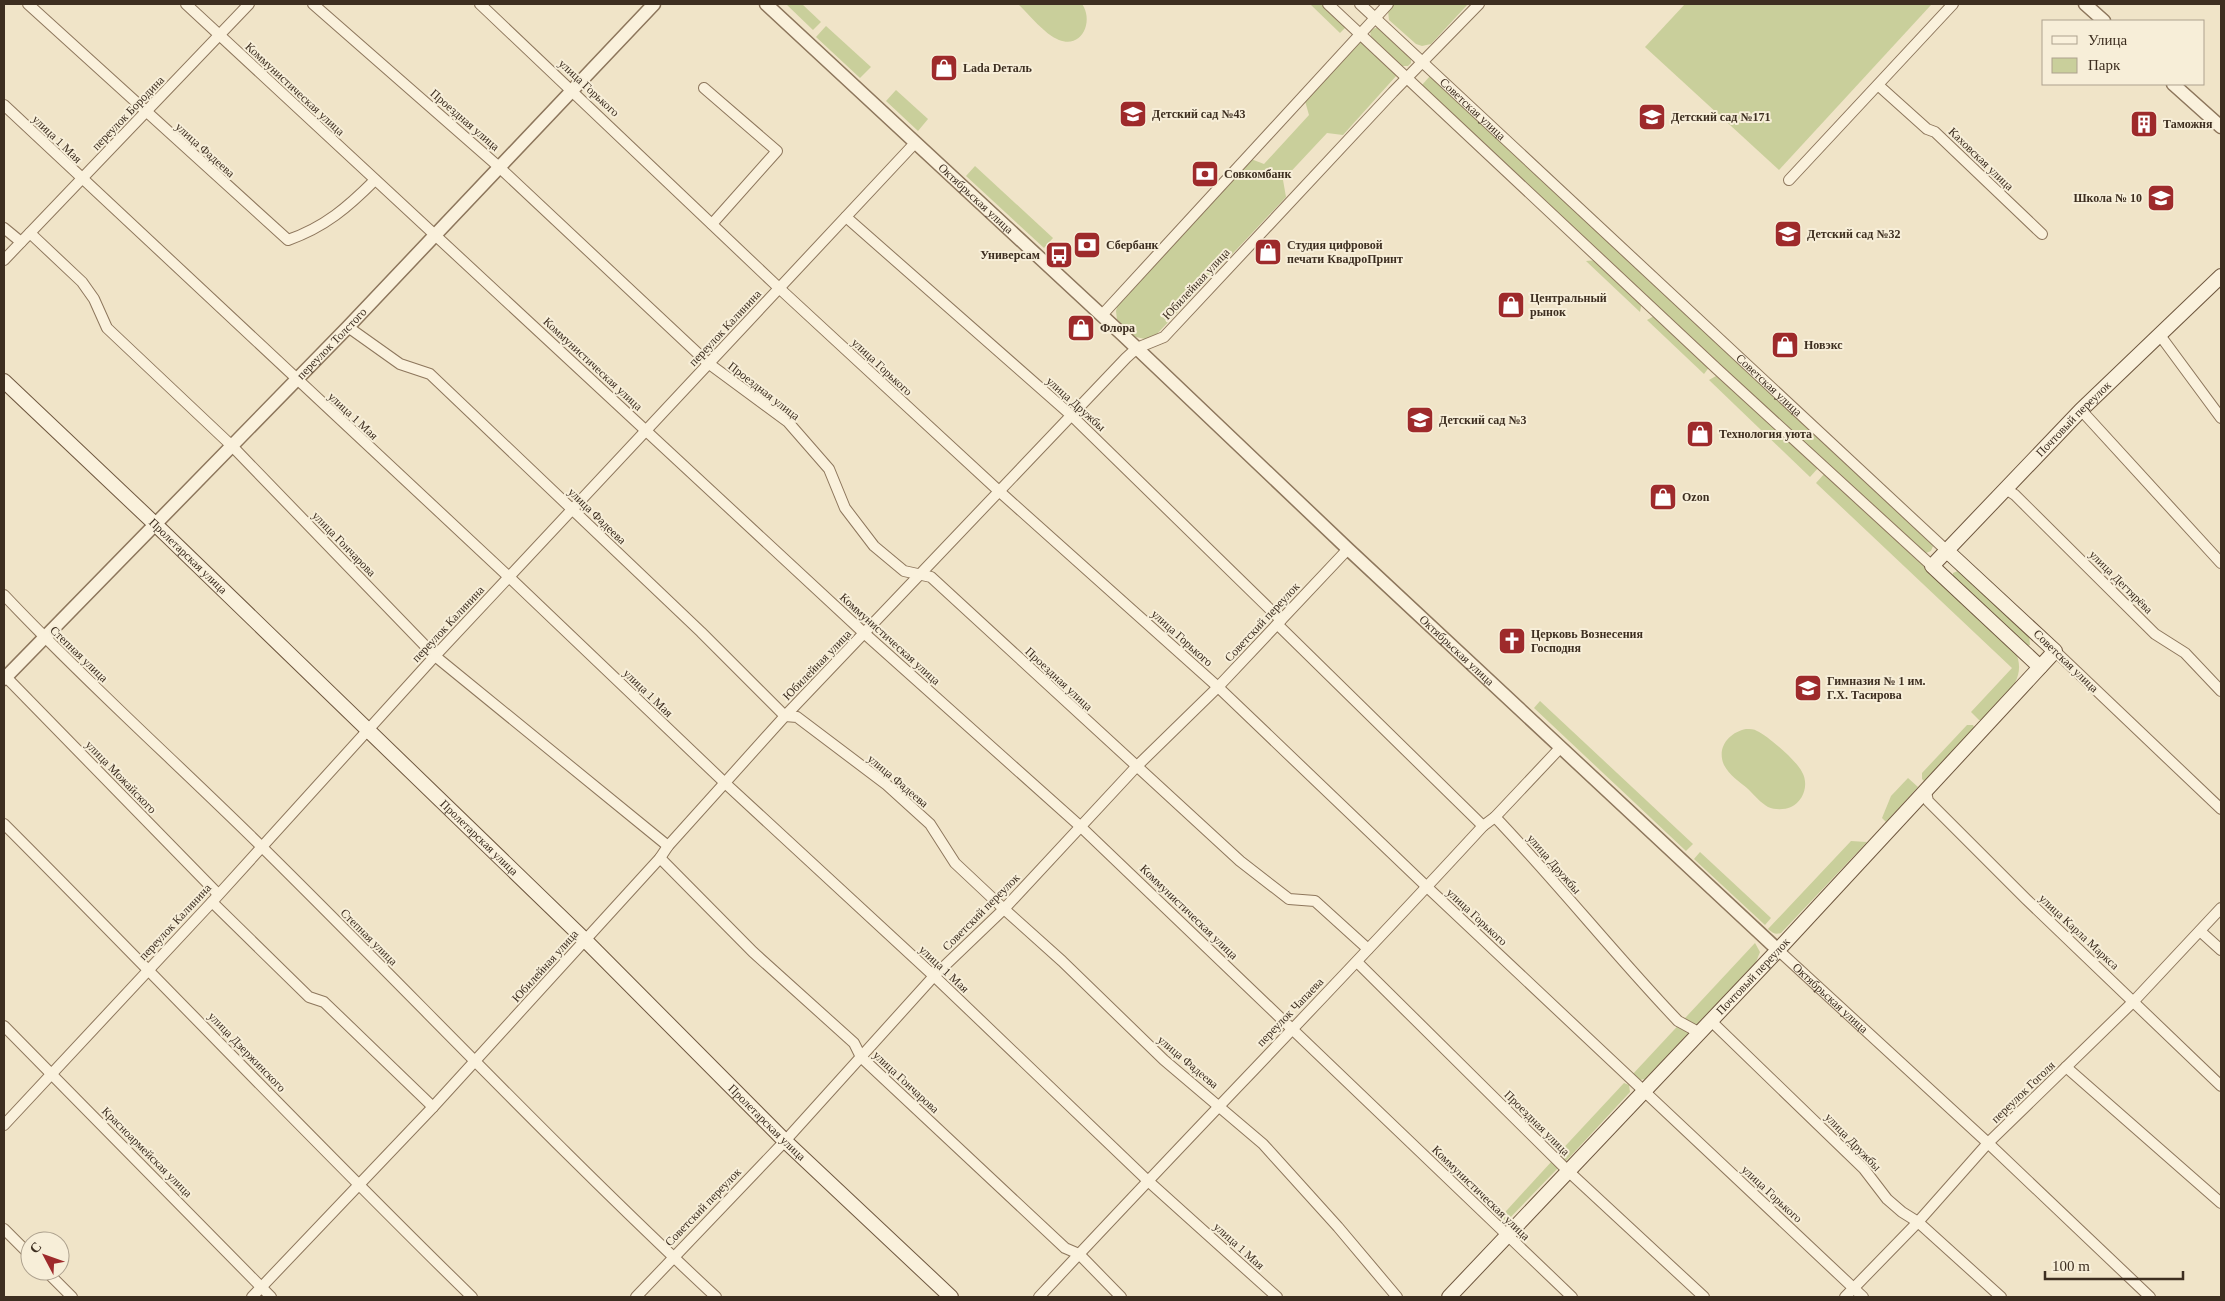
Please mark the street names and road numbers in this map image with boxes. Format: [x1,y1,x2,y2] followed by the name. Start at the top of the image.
[243,39,348,139] street label: Коммунистическая улица
[556,56,622,120] street label: улица Горького
[89,72,168,153] street label: переулок Бородина
[1437,75,1509,143] street label: Советская улица
[428,86,503,154] street label: Проездная улица
[29,112,85,166] street label: улица 1 Мая
[172,120,238,181] street label: улица Фадеева
[1946,125,2017,194] street label: Каховская улица
[935,160,1017,237] street label: Октябрьская улица
[1159,245,1233,323] street label: Юбилейная улица
[686,286,764,369] street label: переулок Калинина
[294,305,370,382] street label: переулок Толстого
[541,314,646,414] street label: Коммунистическая улица
[849,335,915,399] street label: улица Горького
[1733,351,1805,420] street label: Советская улица
[725,359,803,424] street label: Проездная улица
[1044,374,1108,434] street label: улица Дружбы
[2033,378,2114,460] street label: Почтовый переулок
[325,389,381,443] street label: улица 1 Мая
[565,485,629,548] street label: улица Фадеева
[309,509,379,580] street label: улица Гончарова
[146,515,230,597] street label: Пролетарская улица
[2086,547,2156,617] street label: улица Дегтярёва
[1222,579,1302,665] street label: Советский переулок
[409,582,487,665] street label: переулок Калинина
[837,590,944,688] street label: Коммунистическая улица
[1148,607,1216,669] street label: улица Горького
[1416,612,1497,689] street label: Октябрьская улица
[47,623,111,685] street label: Степная улица
[780,626,855,703] street label: Юбилейная улица
[2031,627,2102,696] street label: Советская улица
[1022,644,1096,714] street label: Проездная улица
[620,666,676,720] street label: улица 1 Мая
[83,738,159,816] street label: улица Можайского
[865,752,932,811] street label: улица Фадеева
[437,797,522,879] street label: Пролетарская улица
[1524,831,1584,897] street label: улица Дружбы
[1137,862,1241,963] street label: Коммунистическая улица
[939,870,1023,954] street label: Советский переулок
[136,880,214,963] street label: переулок Калинина
[1444,885,1510,949] street label: улица Горького
[2036,891,2122,973] street label: улица Карла Маркса
[338,906,401,969] street label: Степная улица
[509,926,582,1005] street label: Юбилейная улица
[1713,935,1793,1018] street label: Почтовый переулок
[916,942,972,996] street label: улица 1 Мая
[1790,960,1871,1036] street label: Октябрьская улица
[1254,974,1327,1049] street label: переулок Чапаева
[205,1009,289,1095] street label: улица Дзержинского
[1155,1033,1222,1092] street label: улица Фадеева
[870,1048,942,1117] street label: улица Гончарова
[1988,1058,2058,1126] street label: переулок Гоголя
[725,1081,809,1164] street label: Пролетарская улица
[1501,1087,1573,1159] street label: Проездная улица
[99,1104,196,1201] street label: Красноармейская улица
[1822,1110,1884,1174] street label: улица Дружбы
[1429,1143,1533,1244] street label: Коммунистическая улица
[1739,1162,1805,1226] street label: улица Горького
[662,1165,744,1249] street label: Советский переулок
[1211,1220,1268,1273] street label: улица 1 Мая

